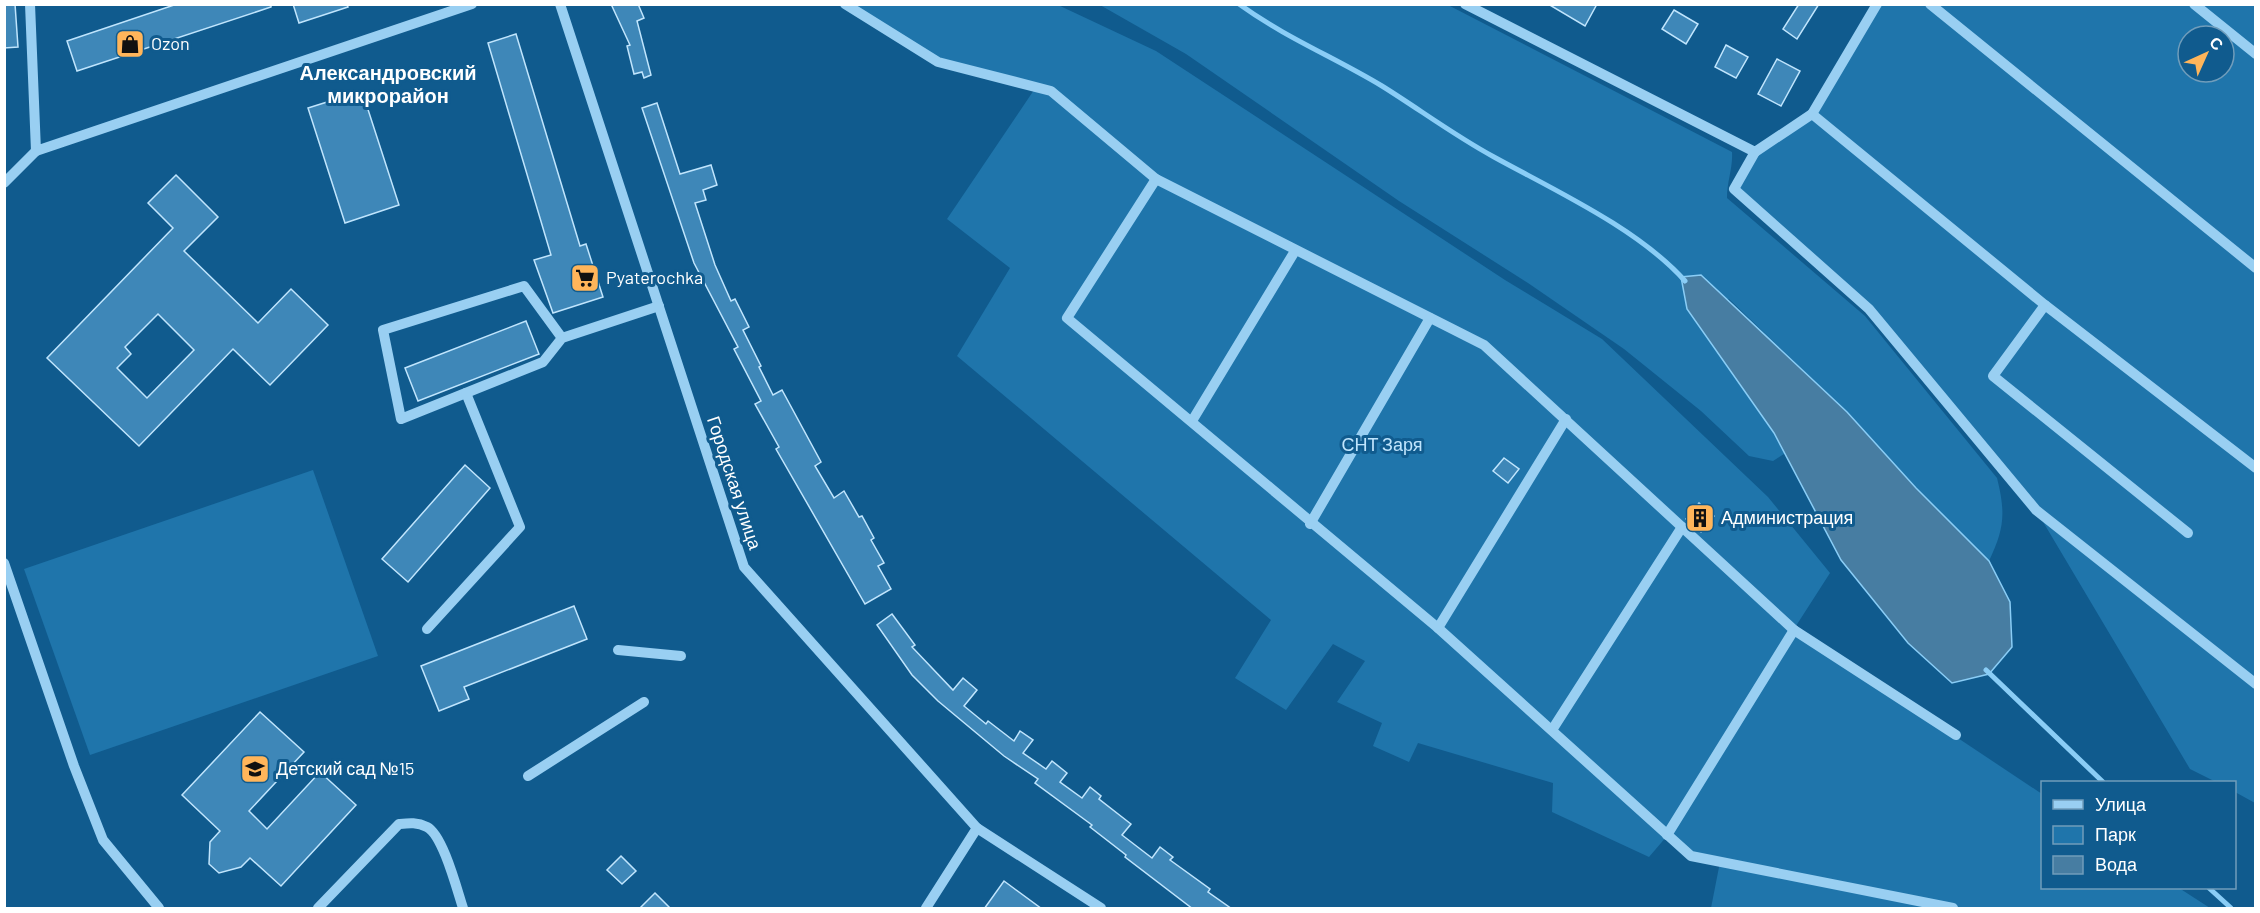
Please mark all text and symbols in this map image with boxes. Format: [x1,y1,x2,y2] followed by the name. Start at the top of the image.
[2176,24,2236,84] north arrow
[114,28,146,60] shop icon: Ozon
[151,32,190,54] place label: Ozon
[2206,32,2228,54] text: С
[300,60,476,107] district label: Александровский микрорайон
[569,262,601,294] supermarket icon: Pyaterochka
[606,266,703,288] place label: Pyaterochka
[703,413,767,553] street label: Городская улица
[1341,433,1423,455] park label: СНТ Заря
[1684,502,1716,534] building icon: Администрация
[1721,506,1853,528] place label: Администрация
[239,753,271,785] school or university icon: Детский сад №15
[276,757,414,779] place label: Детский сад №15
[2041,781,2236,889] legend
[2095,793,2147,815] text: Улица
[2095,823,2136,845] text: Парк
[2095,853,2138,875] text: Вода

